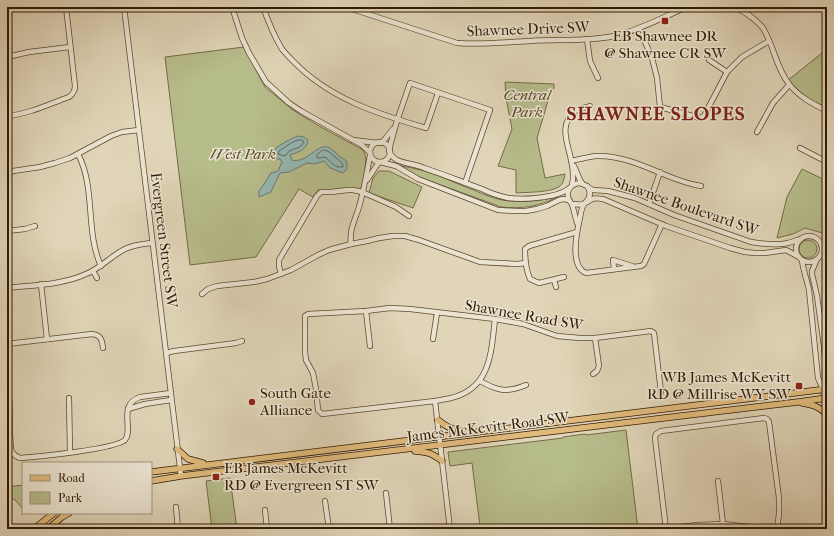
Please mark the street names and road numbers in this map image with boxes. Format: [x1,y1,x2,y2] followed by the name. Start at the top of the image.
[466,18,591,40] street label: Shawnee Drive SW
[147,171,181,310] street label: Evergreen Street SW
[611,173,762,240] street label: Shawnee Boulevard SW
[463,296,586,334] street label: Shawnee Road SW
[405,408,572,446] street label: James McKevitt Road SW

